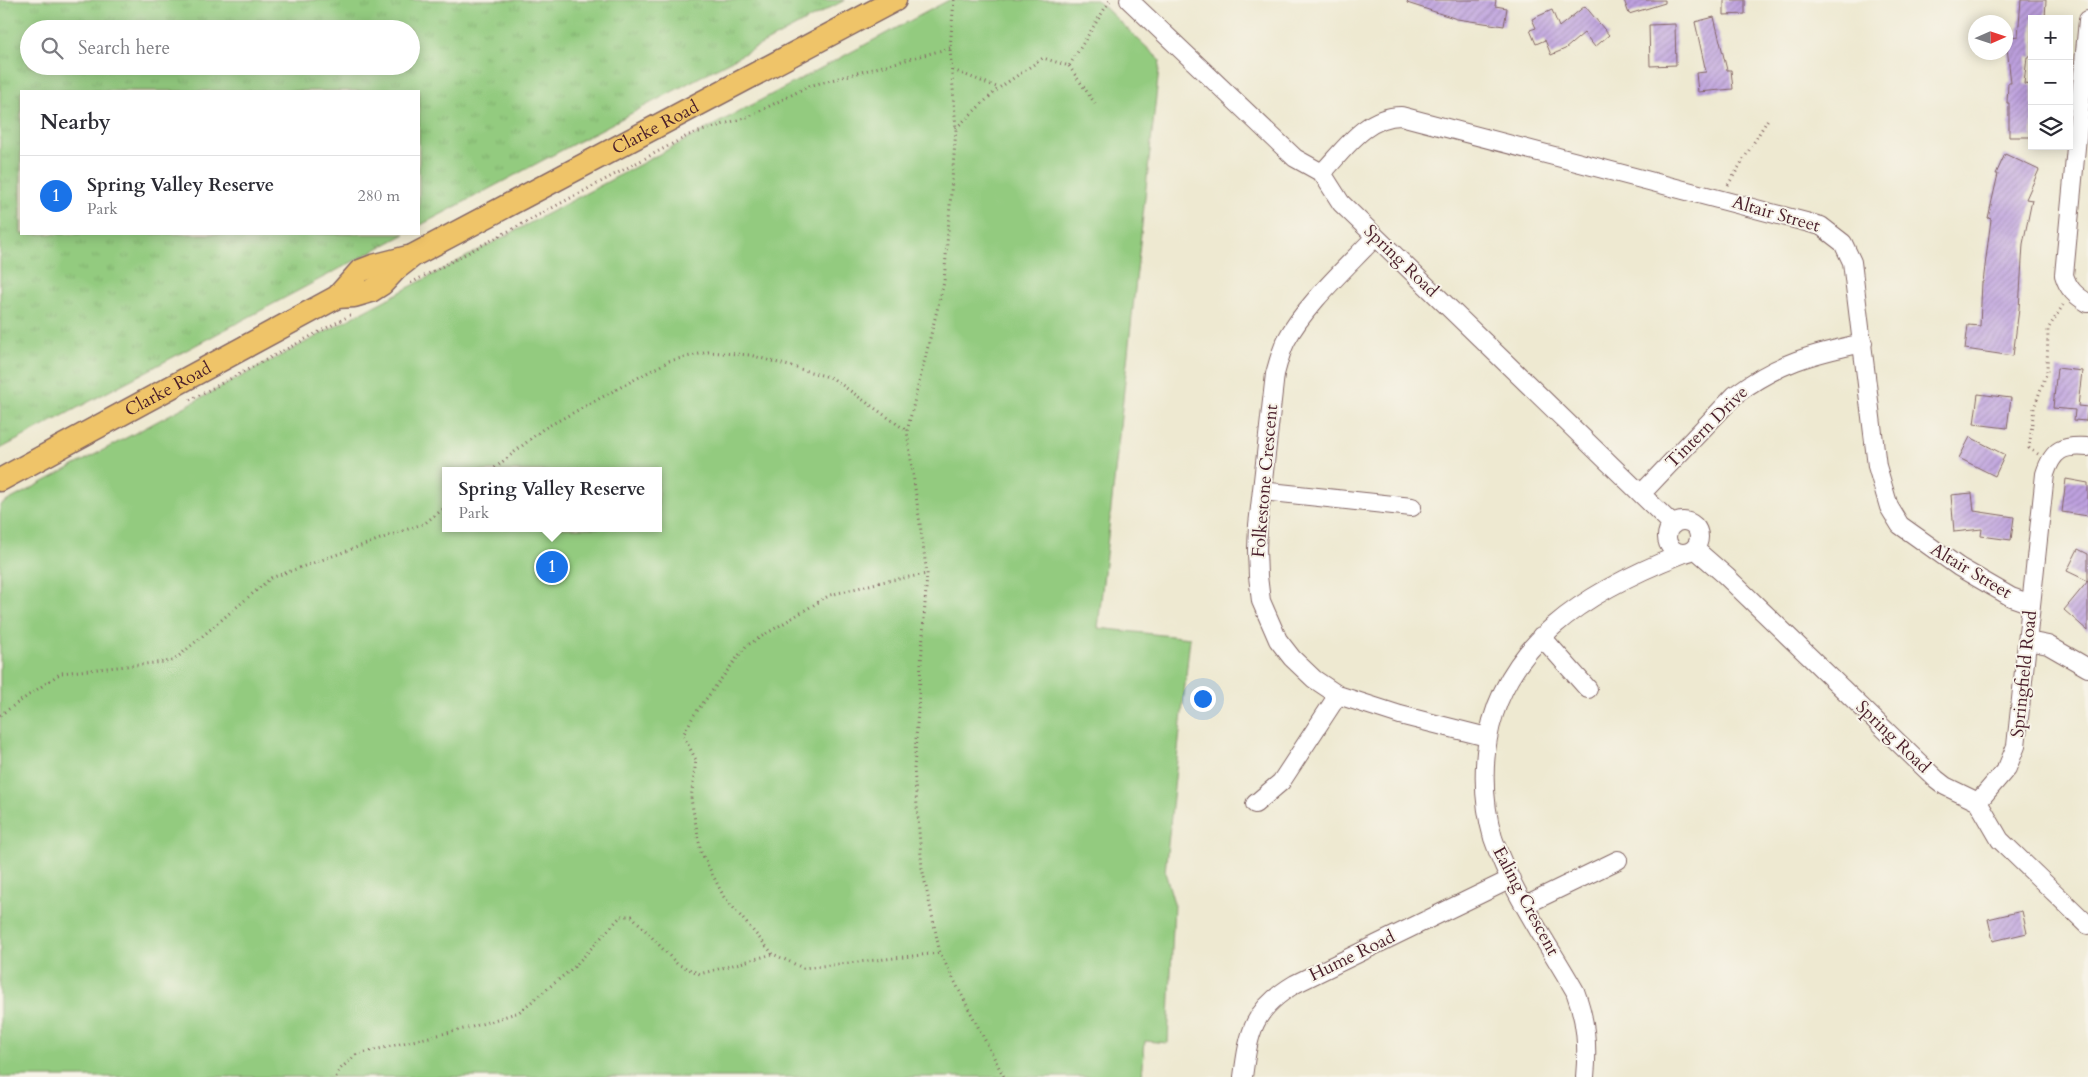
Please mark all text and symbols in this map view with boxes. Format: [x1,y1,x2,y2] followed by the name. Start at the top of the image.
[1968,15,2013,60] north arrow
[2028,15,2073,150] map controls
[2028,15,2073,60] button: +
[20,20,420,75] search box
[38,34,66,62] icon: search
[78,35,170,61] text: Search here
[2028,60,2073,105] button: −
[607,94,703,160] street label: Clarke Road
[2028,105,2073,150] button: layers
[40,108,111,137] text: Nearby
[87,172,274,198] text: Spring Valley Reserve
[52,185,60,207] text: 1
[358,185,400,207] text: 280 m
[1729,189,1823,239] street label: Altair Street
[87,198,118,220] text: Park
[1358,219,1444,303] street label: Spring Road
[120,355,216,423] street label: Clarke Road
[1660,380,1754,474] street label: Tintern Drive
[1246,403,1284,559] street label: Folkestone Crescent
[442,467,662,532] popup
[458,476,646,502] text: Spring Valley Reserve
[458,502,489,524] text: Park
[1926,537,2017,605] street label: Altair Street
[536,548,568,586] pin: 1
[2005,609,2043,739] street label: Springfield Road
[1190,686,1216,712] your location
[1850,695,1936,779] street label: Spring Road
[1487,842,1565,960] street label: Ealing Crescent
[1305,924,1400,988] street label: Hume Road

